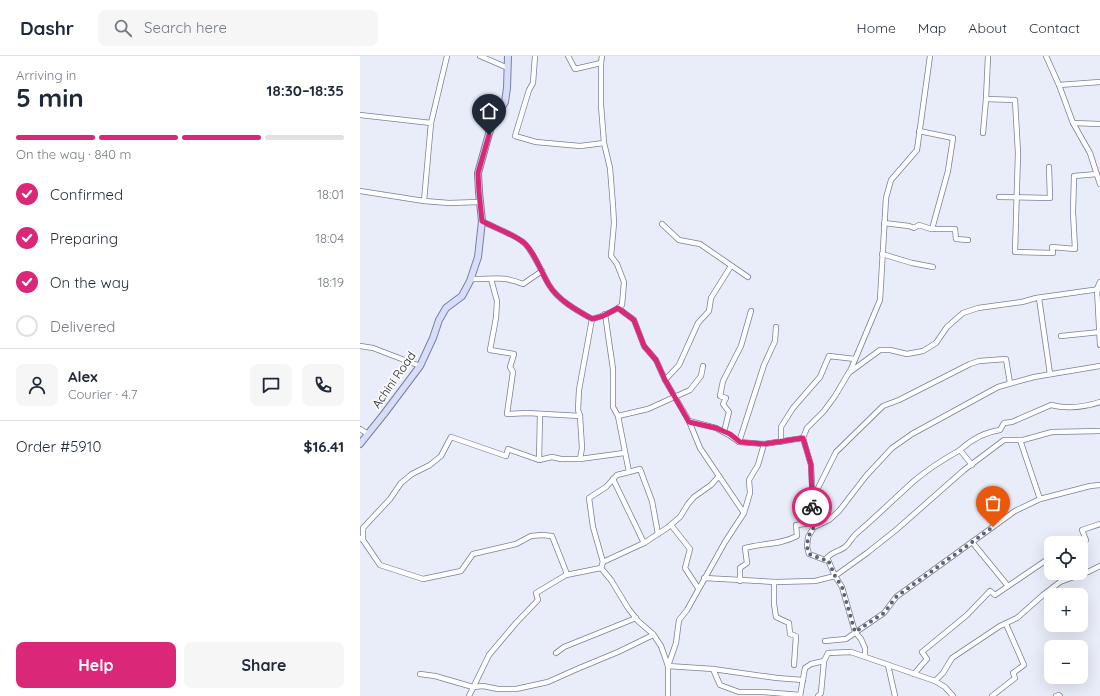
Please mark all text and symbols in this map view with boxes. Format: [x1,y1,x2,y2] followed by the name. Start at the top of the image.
[98,10,378,46] search box
[20,16,74,40] text: Dashr
[112,17,134,39] icon: search
[144,18,227,37] text: Search here
[857,19,896,37] text: Home
[918,19,946,37] text: Map
[968,19,1007,37] text: About
[1029,19,1080,37] text: Contact
[16,67,76,83] text: Arriving in
[16,81,84,114] text: 5 min
[267,81,344,100] text: 18:30–18:35
[472,94,506,135] pin
[478,100,500,122] icon: home
[16,146,131,162] text: On the way · 840 m
[16,183,38,205] icon: check
[50,185,123,204] text: Confirmed
[317,186,344,202] text: 18:01
[16,227,38,249] icon: check
[50,229,118,248] text: Preparing
[315,230,344,246] text: 18:04
[16,271,38,293] icon: check
[50,273,129,292] text: On the way
[318,274,344,290] text: 18:19
[50,317,115,336] text: Delivered
[369,348,419,411] street label: Achini Road
[16,364,58,406] button: person
[250,364,292,406] button: chat
[302,364,344,406] button: phone
[68,367,98,386] text: Alex
[68,386,137,402] text: Courier · 4.7
[16,437,101,456] text: Order #5910
[303,437,344,456] text: $16.41
[976,486,1010,527] pin
[792,487,832,527] courier
[982,492,1004,514] icon: bag
[801,496,823,518] icon: bike
[1044,536,1088,684] map controls
[1044,536,1088,580] button: locate
[1044,588,1088,632] button: +
[1044,640,1088,684] button: −
[16,642,176,688] button: Help
[184,642,344,688] button: Share

